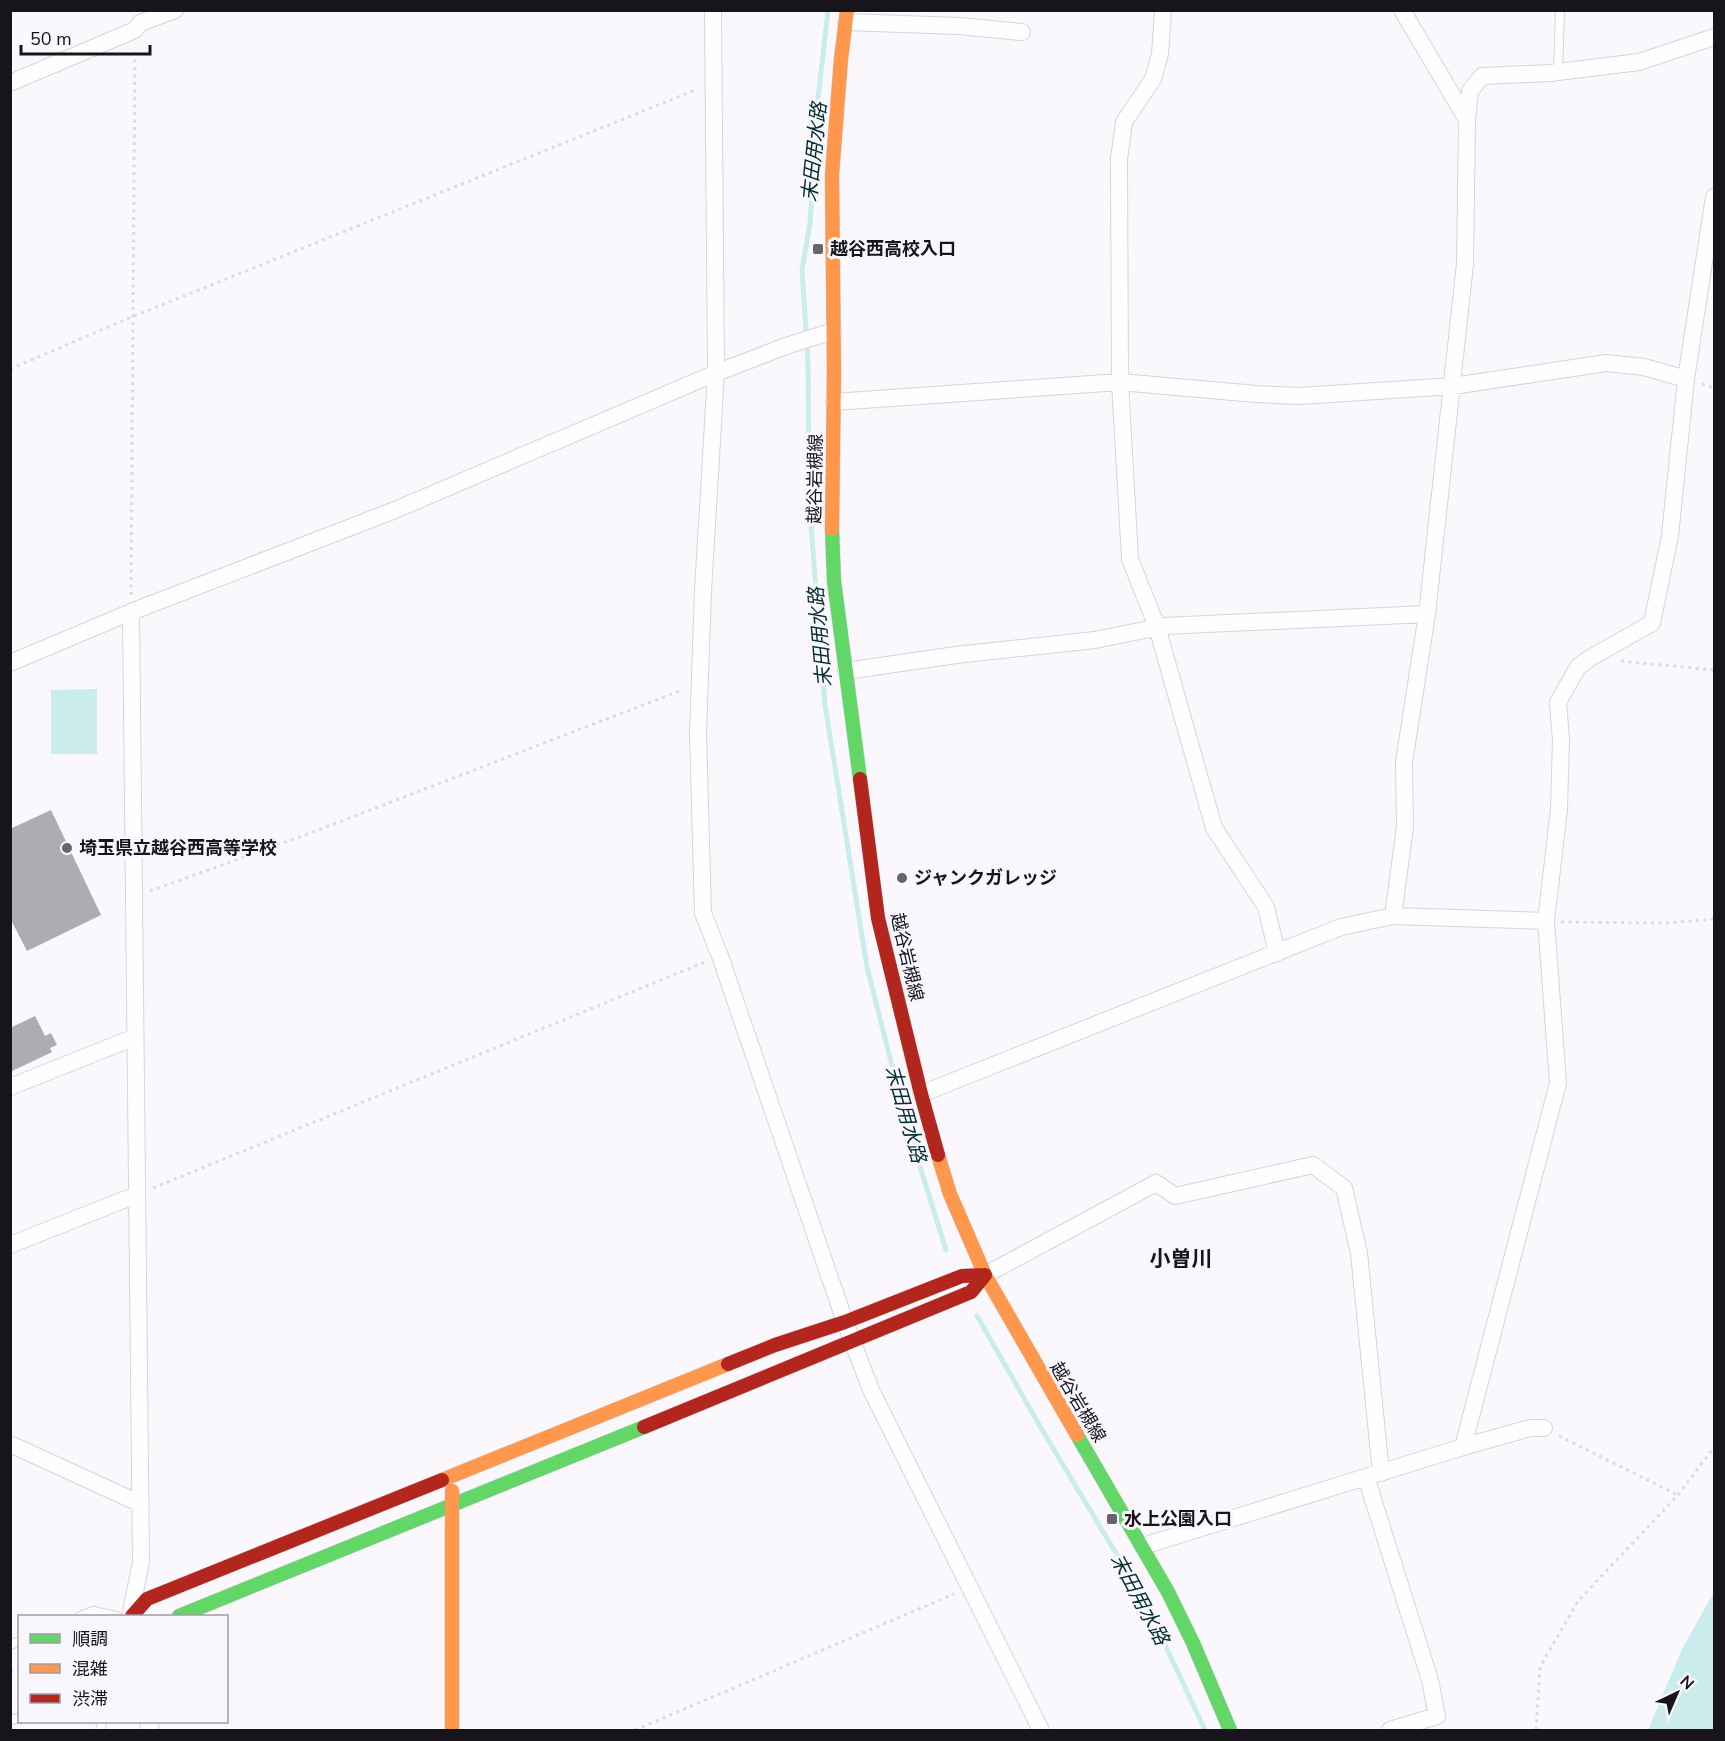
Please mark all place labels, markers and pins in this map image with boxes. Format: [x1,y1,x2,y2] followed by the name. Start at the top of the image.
[830,237,956,261] place label: 越谷西高校入口
[811,242,825,256] marker: 越谷西高校入口
[79,836,277,860] place label: 埼玉県立越谷西高等学校
[60,841,74,855] marker: 埼玉県立越谷西高等学校
[914,866,1057,890] place label: ジャンクガレッジ
[895,871,909,885] marker: ジャンクガレッジ
[1124,1507,1232,1531] place label: 水上公園入口
[1105,1512,1119,1526] marker: 水上公園入口

